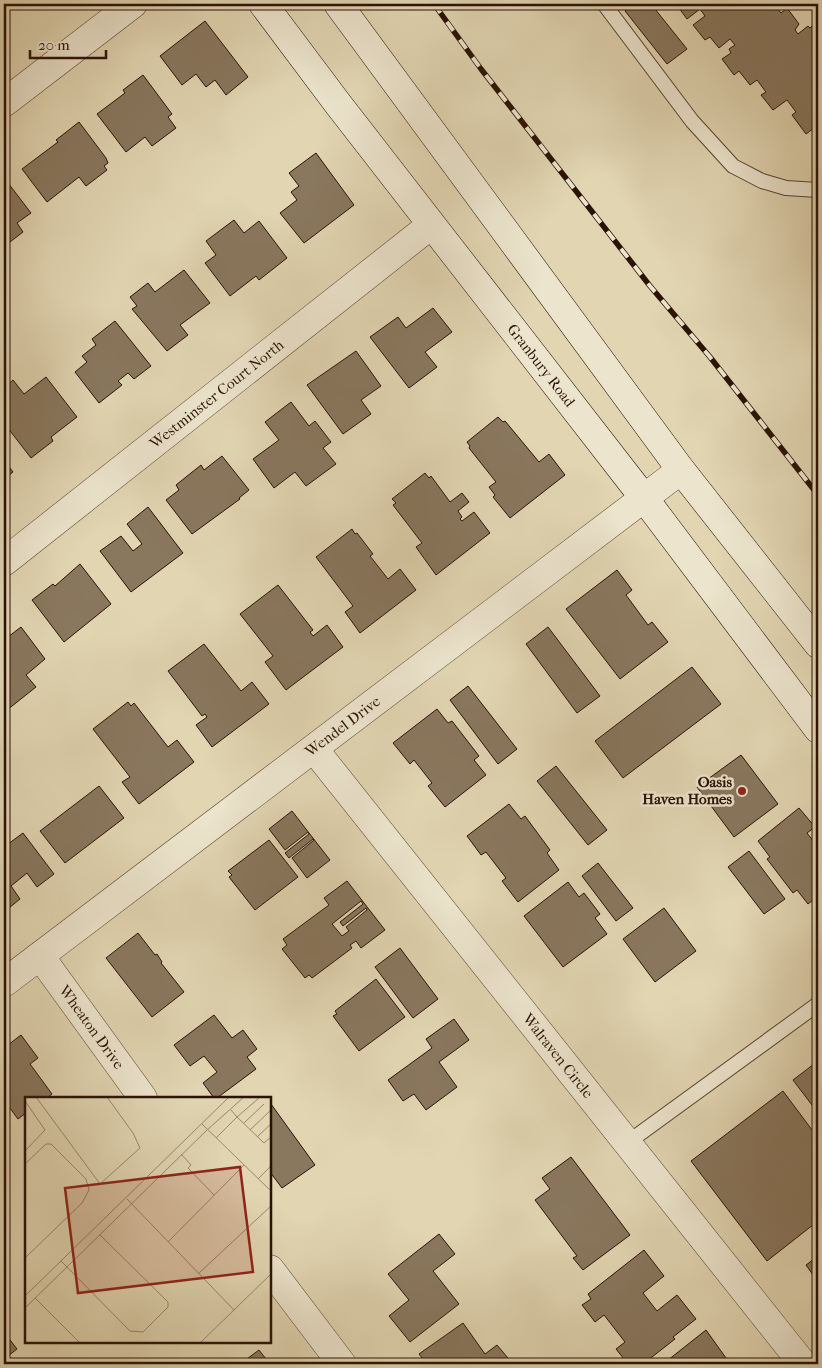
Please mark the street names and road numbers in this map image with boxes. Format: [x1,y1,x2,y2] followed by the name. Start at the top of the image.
[503,320,579,411] street label: Granbury Road
[145,335,288,453] street label: Westminster Court North
[301,692,384,761] street label: Wendel Drive
[55,981,128,1073] street label: Wheaton Drive
[518,1009,598,1102] street label: Walraven Circle

